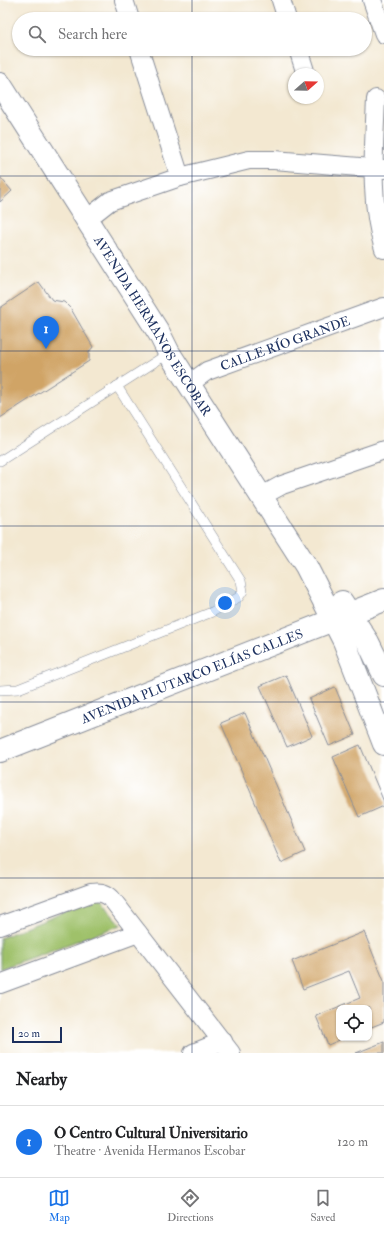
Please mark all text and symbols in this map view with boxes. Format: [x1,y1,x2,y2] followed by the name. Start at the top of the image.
[12,12,372,56] search box
[26,23,48,45] icon: search
[58,25,127,44] text: Search here
[288,68,324,104] north arrow
[89,232,215,420] street label: AVENIDA HERMANOS ESCOBAR
[218,313,352,375] street label: CALLE RÍO GRANDE
[33,316,59,349] pin: 1
[215,593,235,613] your location
[78,626,305,728] street label: AVENIDA PLUTARCO ELÍAS CALLES
[336,1005,372,1041] map controls
[336,1005,372,1041] button: locate
[12,1025,62,1044] scale bar
[18,1027,40,1040] text: 20 m
[16,1069,67,1090] text: Nearby
[54,1124,248,1143] text: O Centro Cultural Universitario
[27,1134,31,1150] text: 1
[337,1134,368,1150] text: 120 m
[54,1143,245,1159] text: Theatre · Avenida Hermanos Escobar
[48,1187,70,1224] tab: Map
[167,1187,214,1224] tab: Directions
[310,1187,336,1224] tab: Saved

